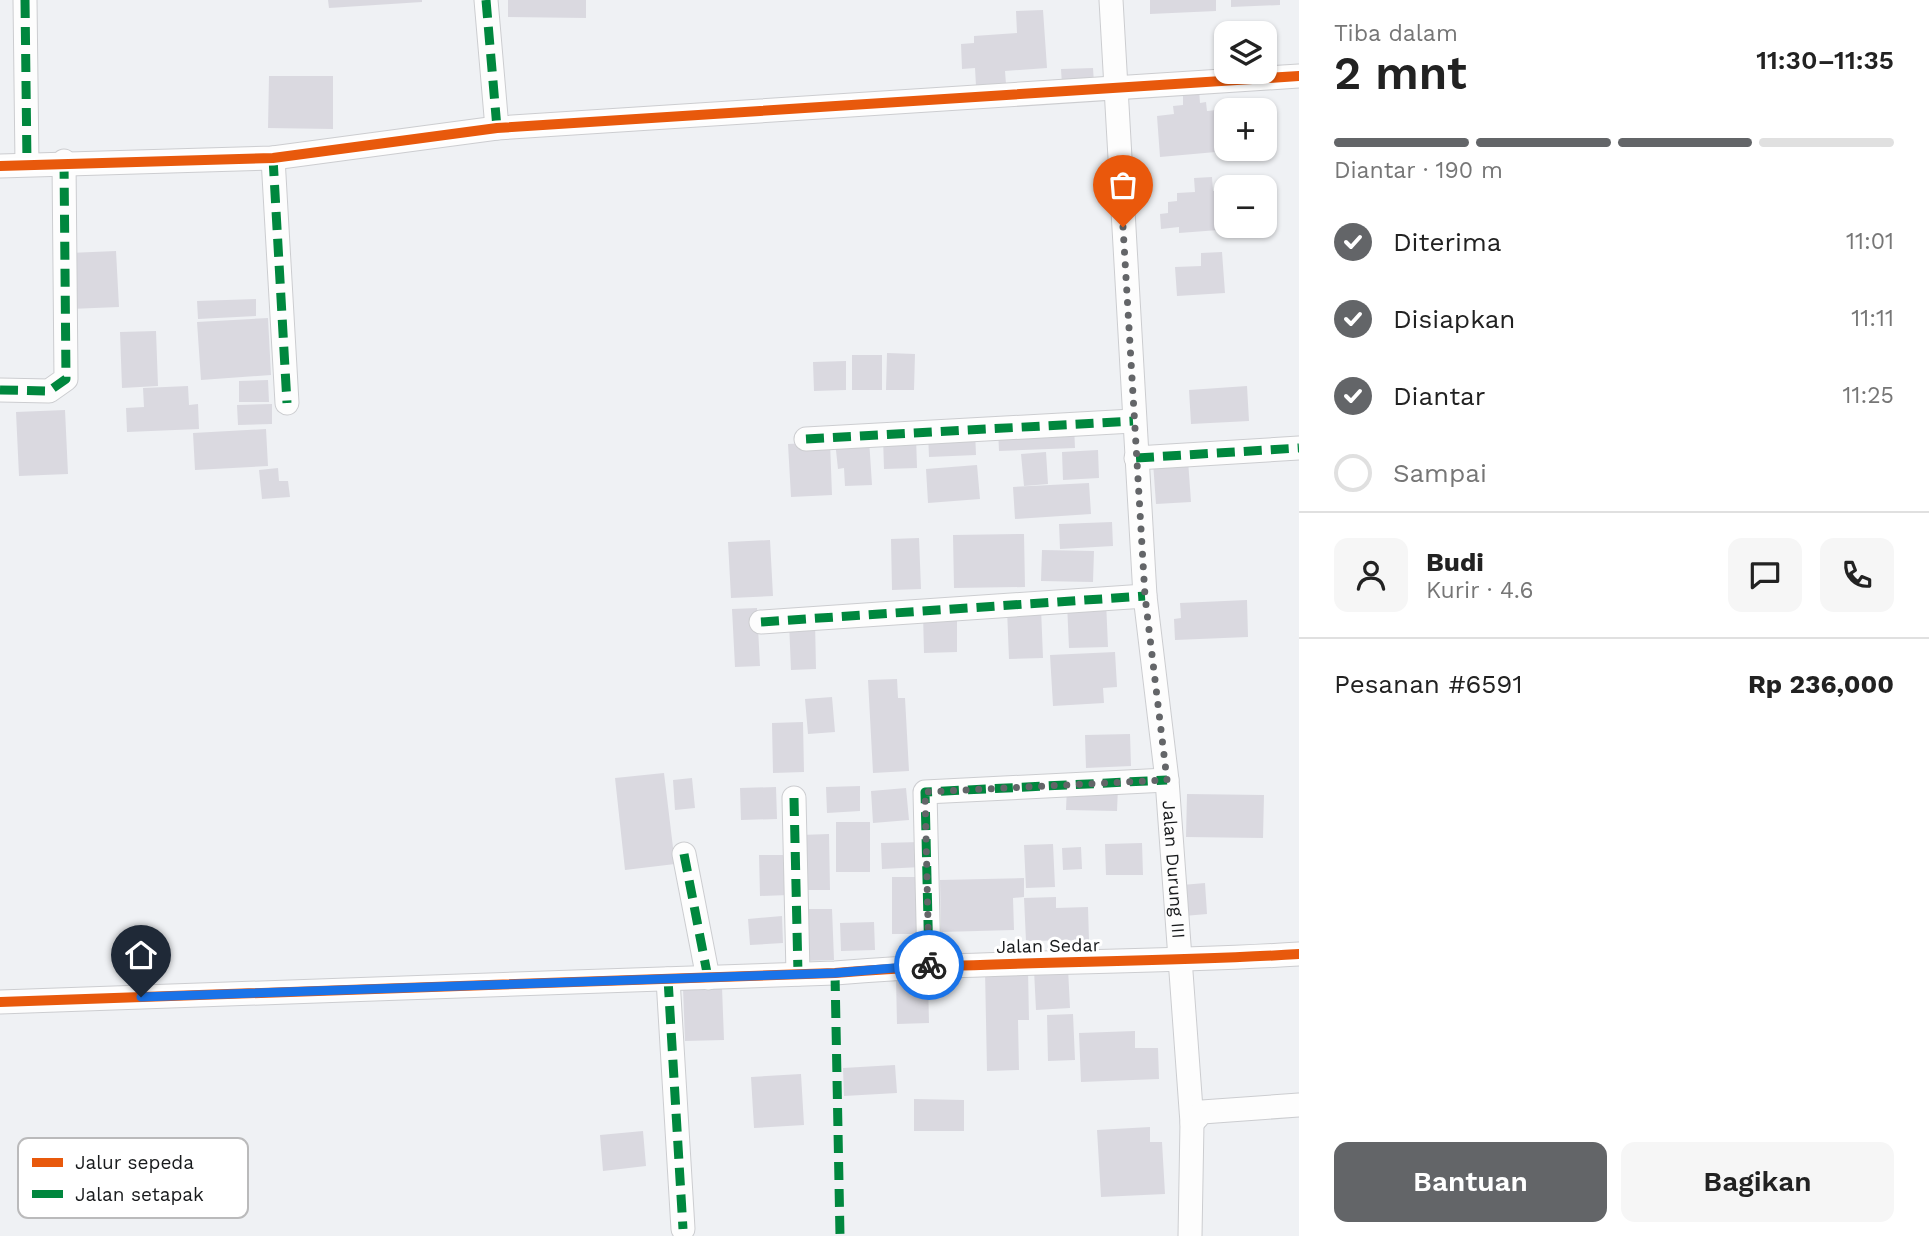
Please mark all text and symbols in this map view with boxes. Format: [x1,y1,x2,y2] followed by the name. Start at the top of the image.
[1334,20,1458,47] text: Tiba dalam
[1214,21,1277,238] map controls
[1214,21,1277,84] button: layers
[1756,45,1894,75] text: 11:30–11:35
[1334,46,1467,100] text: 2 mnt
[1214,98,1277,161] button: +
[1093,155,1153,227] pin
[1334,157,1503,184] text: Diantar · 190 m
[1104,166,1142,204] icon: bag
[1214,175,1277,238] button: −
[1334,223,1372,261] icon: check
[1393,227,1501,257] text: Diterima
[1846,228,1894,255] text: 11:01
[1334,300,1372,338] icon: check
[1393,304,1515,334] text: Disiapkan
[1851,305,1894,332] text: 11:11
[1334,377,1372,415] icon: check
[1393,381,1485,411] text: Diantar
[1842,382,1894,409] text: 11:25
[1393,458,1487,488] text: Sampai
[1334,538,1408,612] button: person
[1728,538,1802,612] button: chat
[1820,538,1894,612] button: phone
[1426,547,1484,577] text: Budi
[1426,577,1534,604] text: Kurir · 4.6
[1334,669,1523,699] text: Pesanan #6591
[1748,669,1894,699] text: Rp 236,000
[1159,800,1190,939] street label: Jalan Durung III
[111,925,171,997] pin
[894,930,964,1000] courier
[996,934,1100,957] street label: Jalan Sedar
[122,936,160,974] icon: home
[910,946,948,984] icon: bike
[18,1138,248,1218] legend
[1334,1142,1607,1222] button: Bantuan
[1621,1142,1894,1222] button: Bagikan
[75,1151,194,1174] text: Jalur sepeda
[75,1183,204,1206] text: Jalan setapak

